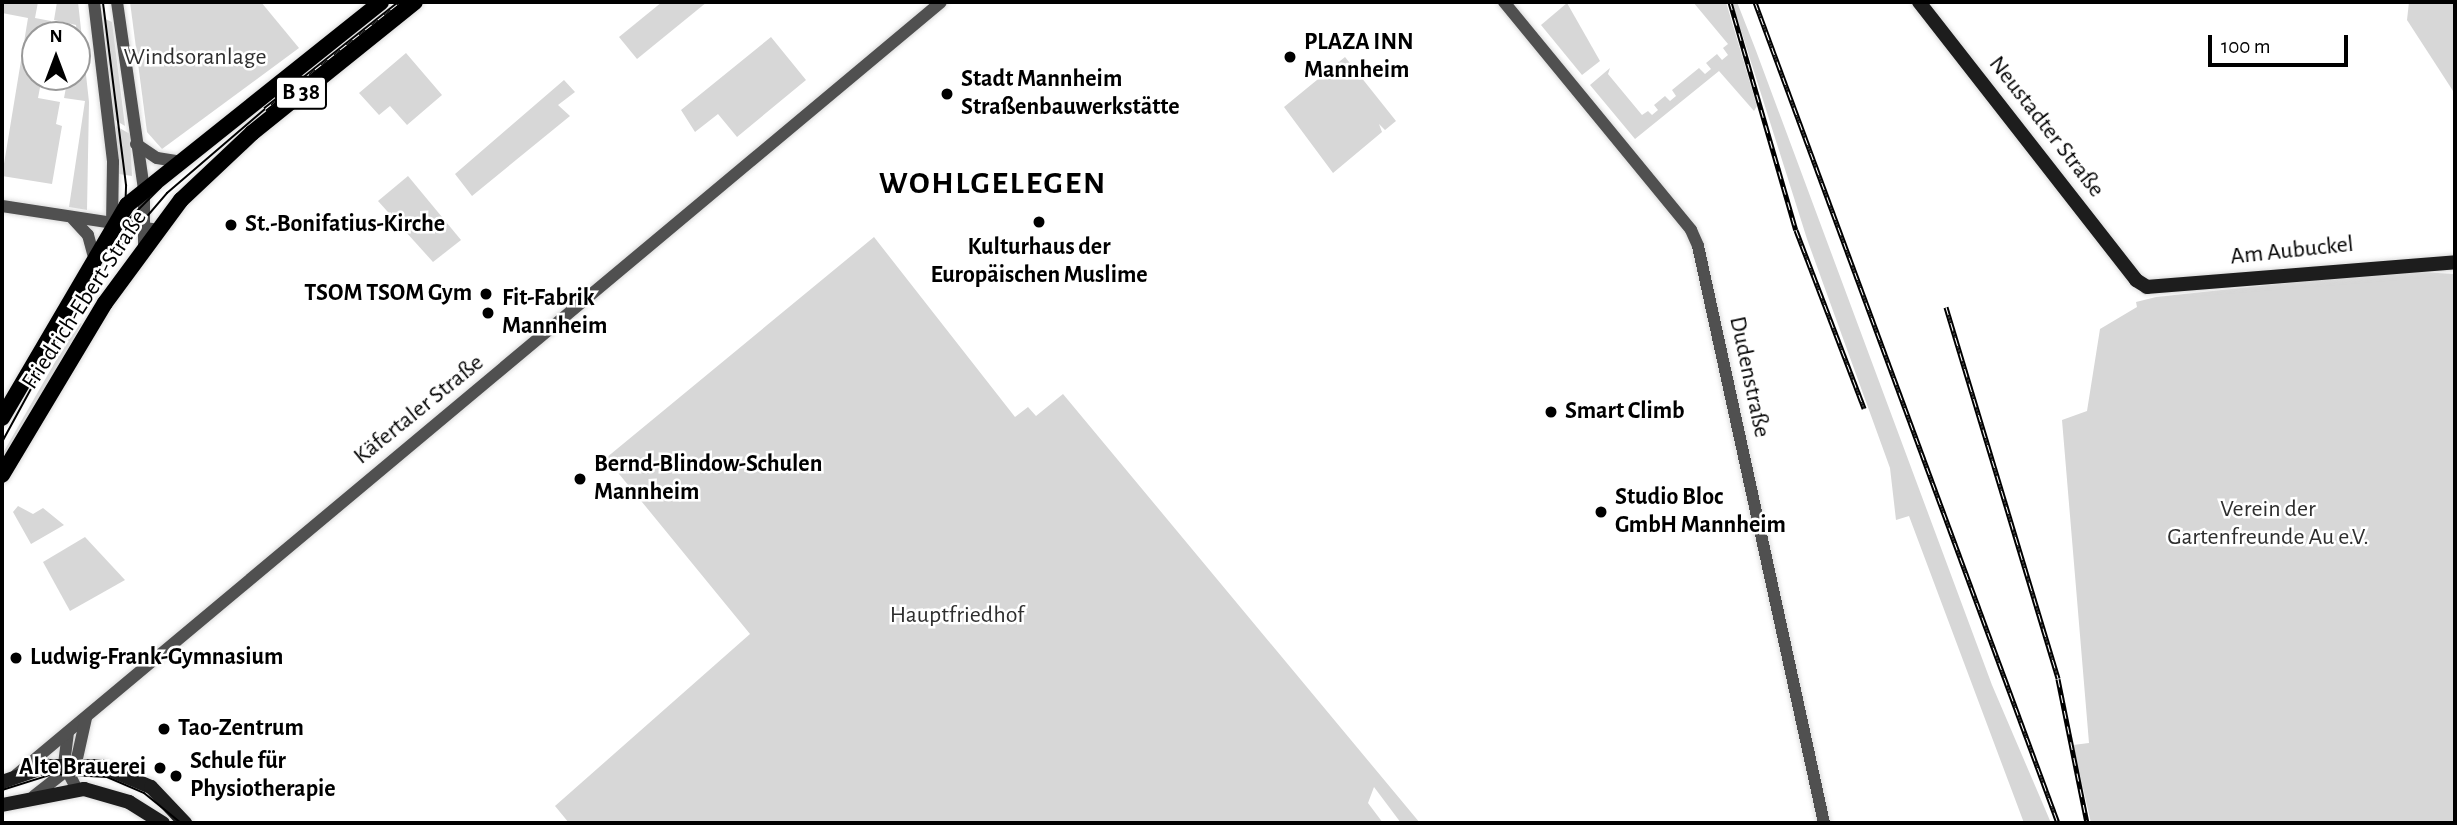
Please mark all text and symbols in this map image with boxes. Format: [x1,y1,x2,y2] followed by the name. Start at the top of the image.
[21,21,91,91] north arrow
[2212,21,2352,65] scale bar
[49,27,63,46] text: N
[1304,29,1414,85] place label: PLAZA INN Mannheim
[2221,36,2271,57] text: 100 m
[124,44,266,72] park label: Windsoranlage
[1282,49,1298,65] marker: PLAZA INN Mannheim
[1982,51,2110,203] street label: Neustadter Straße
[961,66,1180,122] place label: Stadt Mannheim Straßenbauwerkstätte
[275,74,327,113] road number: B 38
[939,86,955,102] marker: Stadt Mannheim Straßenbauwerkstätte
[880,164,1106,202] district label: WOHLGELEGEN
[16,205,154,395] street label: Friedrich-Ebert-Straße
[245,211,445,239] place label: St.-Bonifatius-Kirche
[1031,214,1047,230] marker: Kulturhaus der Europäischen Muslime
[223,217,239,233] marker: St.-Bonifatius-Kirche
[2229,230,2355,272] street label: Am Aubuckel
[930,234,1148,290] place label: Kulturhaus der Europäischen Muslime
[304,280,472,308] place label: TSOM TSOM Gym
[502,285,607,341] place label: Fit-Fabrik Mannheim
[478,286,494,302] marker: TSOM TSOM Gym
[480,305,496,321] marker: Fit-Fabrik Mannheim
[1722,314,1776,440] street label: Dudenstraße
[348,349,490,471] street label: Käfertaler Straße
[1565,398,1685,426] place label: Smart Climb
[1543,404,1559,420] marker: Smart Climb
[594,451,822,507] place label: Bernd-Blindow-Schulen Mannheim
[572,471,588,487] marker: Bernd-Blindow-Schulen Mannheim
[1615,484,1786,540] place label: Studio Bloc GmbH Mannheim
[2167,496,2369,552] park label: Verein der Gartenfreunde Au e.V.
[1593,504,1609,520] marker: Studio Bloc GmbH Mannheim
[890,602,1024,630] park label: Hauptfriedhof
[30,644,283,672] place label: Ludwig-Frank-Gymnasium
[8,650,24,666] marker: Ludwig-Frank-Gymnasium
[178,715,304,743] place label: Tao-Zentrum
[156,721,172,737] marker: Tao-Zentrum
[190,748,336,804] place label: Schule für Physiotherapie
[19,754,146,782] place label: Alte Brauerei
[152,760,168,776] marker: Alte Brauerei
[168,768,184,784] marker: Schule für Physiotherapie

